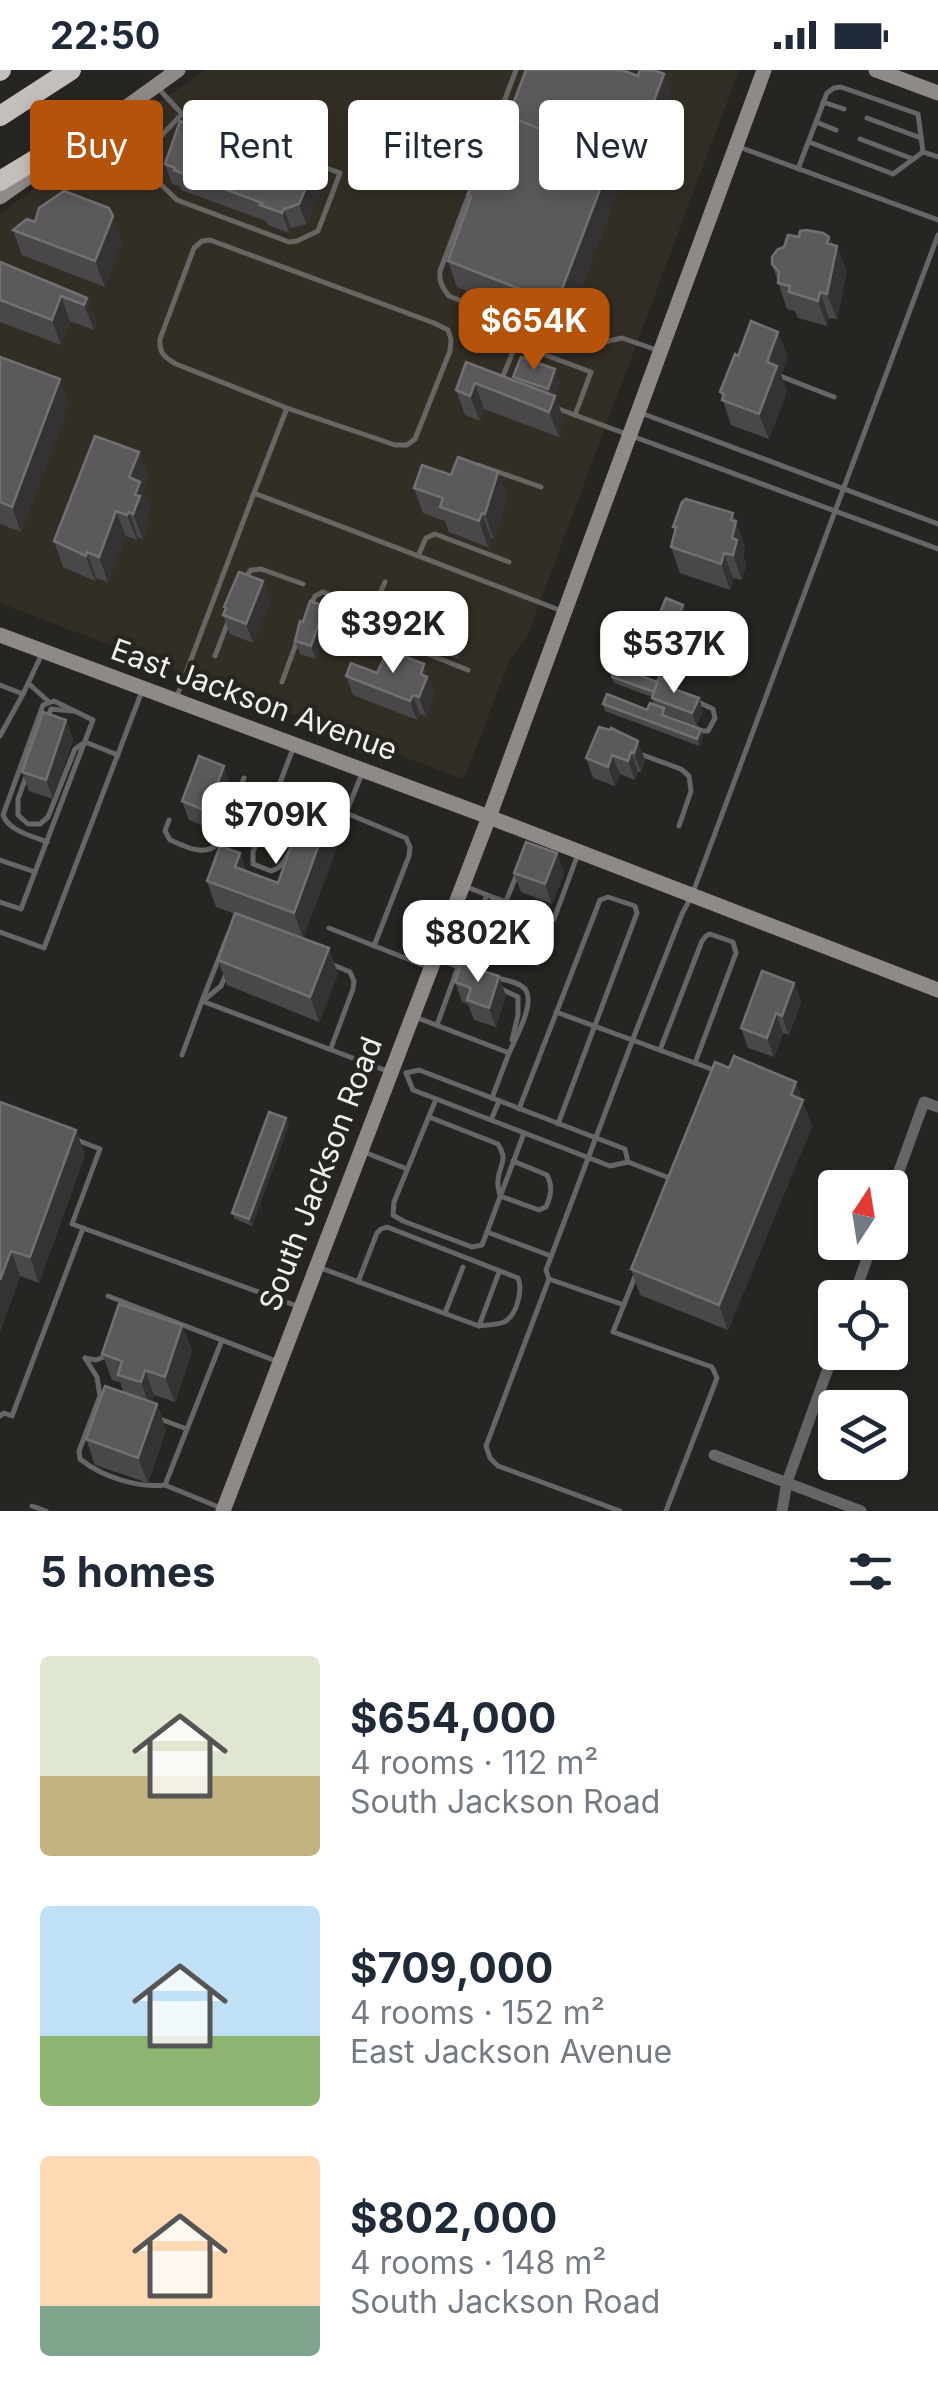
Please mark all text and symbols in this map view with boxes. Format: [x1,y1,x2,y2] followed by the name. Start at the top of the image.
[50,12,160,58] text: 22:50
[30,100,163,190] chip: Buy
[183,100,328,190] chip: Rent
[348,100,519,190] chip: Filters
[539,100,684,190] chip: New
[464,288,604,373] pin: $654K
[481,301,587,340] text: $654K
[323,591,463,676] pin: $392K
[340,604,446,643] text: $392K
[604,611,744,696] pin: $537K
[622,624,726,663] text: $537K
[106,631,402,768] street label: East Jackson Avenue
[206,782,346,867] pin: $709K
[224,795,328,834] text: $709K
[408,900,548,985] pin: $802K
[425,913,531,952] text: $802K
[251,1031,389,1316] street label: South Jackson Road
[818,1170,908,1260] north arrow
[818,1170,908,1480] map controls
[818,1280,908,1370] button: locate
[818,1390,908,1480] button: layers
[843,1544,898,1599] icon: filters
[40,1546,216,1597] text: 5 homes
[350,1692,556,1743] text: $654,000
[120,1696,240,1816] icon: home
[350,1743,598,1782] text: 4 rooms · 112 m²
[350,1782,660,1821] text: South Jackson Road
[350,1942,553,1993] text: $709,000
[120,1946,240,2066] icon: home
[350,1993,605,2032] text: 4 rooms · 152 m²
[350,2032,672,2071] text: East Jackson Avenue
[350,2192,557,2243] text: $802,000
[120,2196,240,2316] icon: home
[350,2243,606,2282] text: 4 rooms · 148 m²
[350,2282,660,2321] text: South Jackson Road

